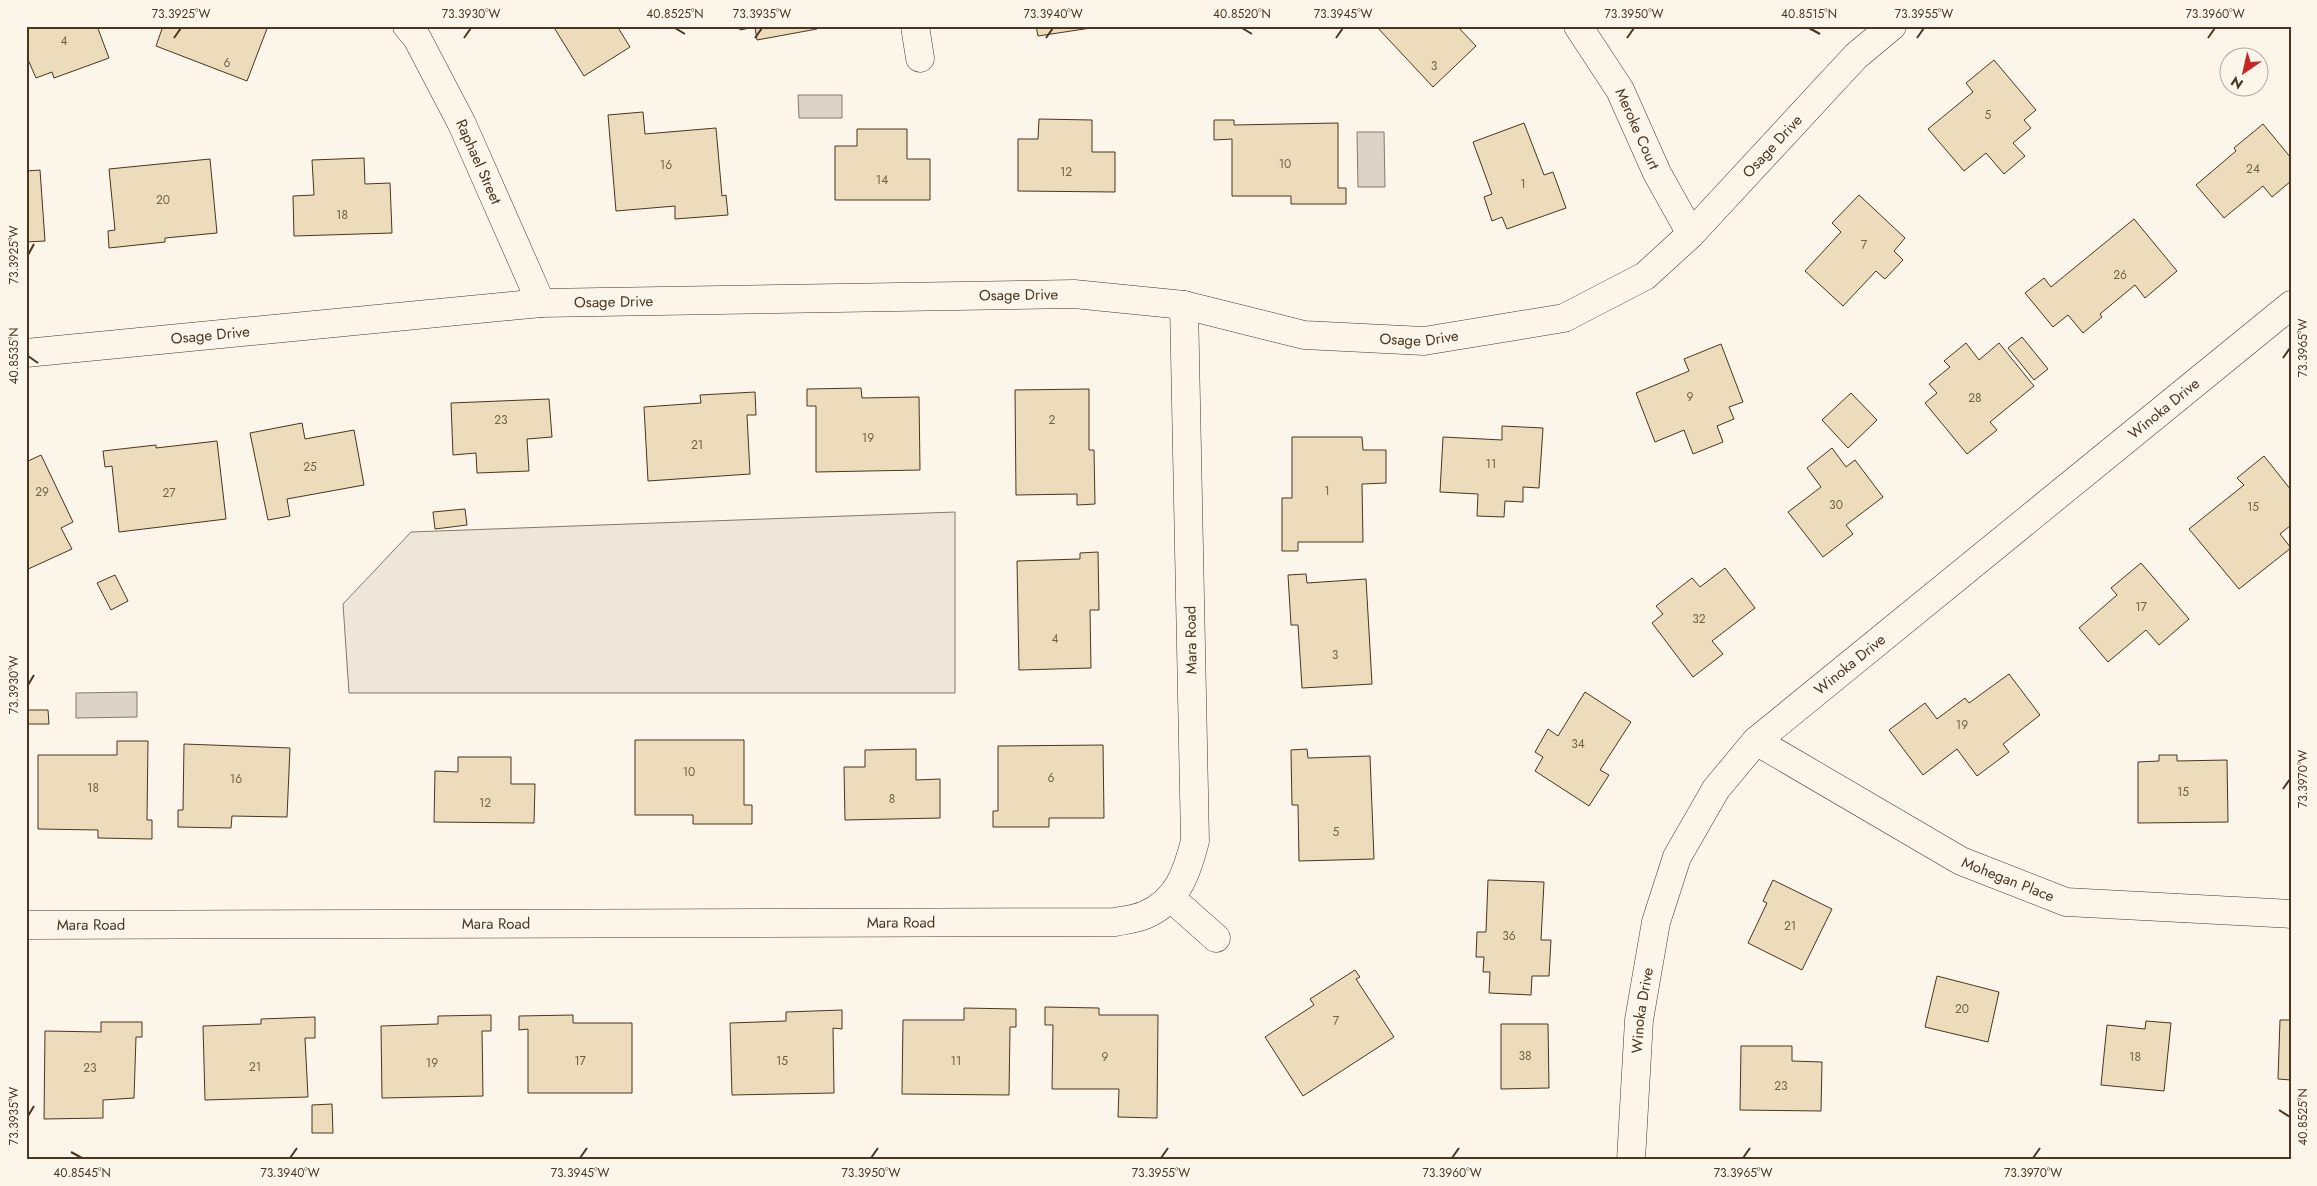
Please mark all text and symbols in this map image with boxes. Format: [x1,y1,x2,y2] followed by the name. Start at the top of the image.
[152,5,210,23] text: 73.3925°W
[442,5,500,23] text: 73.3930°W
[646,5,704,23] text: 40.8525°N
[733,5,791,23] text: 73.3935°W
[1023,5,1083,23] text: 73.3940°W
[1213,5,1271,23] text: 40.8520°N
[1314,5,1372,23] text: 73.3945°W
[1605,5,1664,23] text: 73.3950°W
[1781,5,1837,23] text: 40.8515°N
[1895,5,1953,23] text: 73.3955°W
[2185,5,2245,23] text: 73.3960°W
[61,32,68,50] house number: 4
[2220,48,2270,98] north arrow
[224,54,231,72] house number: 6
[1431,57,1438,75] house number: 3
[2227,71,2247,94] text: N
[1610,85,1665,173] street label: Meroke Court
[1985,106,1992,124] house number: 5
[1737,109,1808,183] street label: Osage Drive
[450,116,507,208] street label: Raphael Street
[1279,155,1291,173] house number: 10
[660,156,672,174] house number: 16
[2246,160,2260,178] house number: 24
[1060,163,1072,181] house number: 12
[876,171,888,189] house number: 14
[1520,175,1526,193] house number: 1
[156,191,170,209] house number: 20
[336,206,348,224] house number: 18
[5,226,23,284] text: 73.3925°W
[1861,236,1868,254] house number: 7
[2113,266,2127,284] house number: 26
[979,283,1059,307] street label: Osage Drive
[574,290,654,313] street label: Osage Drive
[2294,319,2312,377] text: 73.3965°W
[170,320,251,350] street label: Osage Drive
[1379,324,1460,352] street label: Osage Drive
[5,327,23,385] text: 40.8535°N
[2123,373,2205,445] street label: Winoka Drive
[1687,388,1694,406] house number: 9
[1968,389,1982,407] house number: 28
[494,411,508,429] house number: 23
[1049,411,1056,429] house number: 2
[862,429,874,447] house number: 19
[691,436,703,454] house number: 21
[1486,455,1496,473] house number: 11
[303,458,317,476] house number: 25
[1324,482,1330,500] house number: 1
[35,483,49,501] house number: 29
[162,484,176,502] house number: 27
[1829,496,1843,514] house number: 30
[2247,498,2259,516] house number: 15
[2135,598,2148,616] house number: 17
[1179,606,1203,674] street label: Mara Road
[1692,610,1706,628] house number: 32
[1809,628,1891,700] street label: Winoka Drive
[1052,630,1059,648] house number: 4
[1332,646,1339,664] house number: 3
[5,656,23,714] text: 73.3930°W
[1956,716,1968,734] house number: 19
[1571,735,1585,753] house number: 34
[2294,750,2312,808] text: 73.3970°W
[683,763,695,781] house number: 10
[1048,769,1055,787] house number: 6
[230,770,242,788] house number: 16
[87,779,99,797] house number: 18
[2177,783,2189,801] house number: 15
[889,790,895,808] house number: 8
[479,794,491,812] house number: 12
[1333,823,1340,841] house number: 5
[1958,851,2058,908] street label: Mohegan Place
[867,911,935,934] street label: Mara Road
[462,913,530,935] street label: Mara Road
[57,914,125,936] street label: Mara Road
[1784,917,1796,935] house number: 21
[1502,927,1516,945] house number: 36
[1626,966,1659,1054] street label: Winoka Drive
[1955,1000,1969,1018] house number: 20
[1333,1012,1340,1030] house number: 7
[1518,1047,1532,1065] house number: 38
[1102,1048,1109,1066] house number: 9
[2129,1048,2141,1066] house number: 18
[574,1052,587,1070] house number: 17
[776,1052,788,1070] house number: 15
[951,1052,961,1070] house number: 11
[426,1054,438,1072] house number: 19
[249,1058,261,1076] house number: 21
[83,1059,97,1077] house number: 23
[1774,1077,1788,1095] house number: 23
[5,1087,23,1145] text: 73.3935°W
[2294,1088,2312,1146] text: 40.8525°N
[53,1164,111,1182] text: 40.8545°N
[260,1164,320,1182] text: 73.3940°W
[551,1164,609,1182] text: 73.3945°W
[842,1164,901,1182] text: 73.3950°W
[1132,1164,1190,1182] text: 73.3955°W
[1422,1164,1482,1182] text: 73.3960°W
[1714,1164,1772,1182] text: 73.3965°W
[2004,1164,2062,1182] text: 73.3970°W

